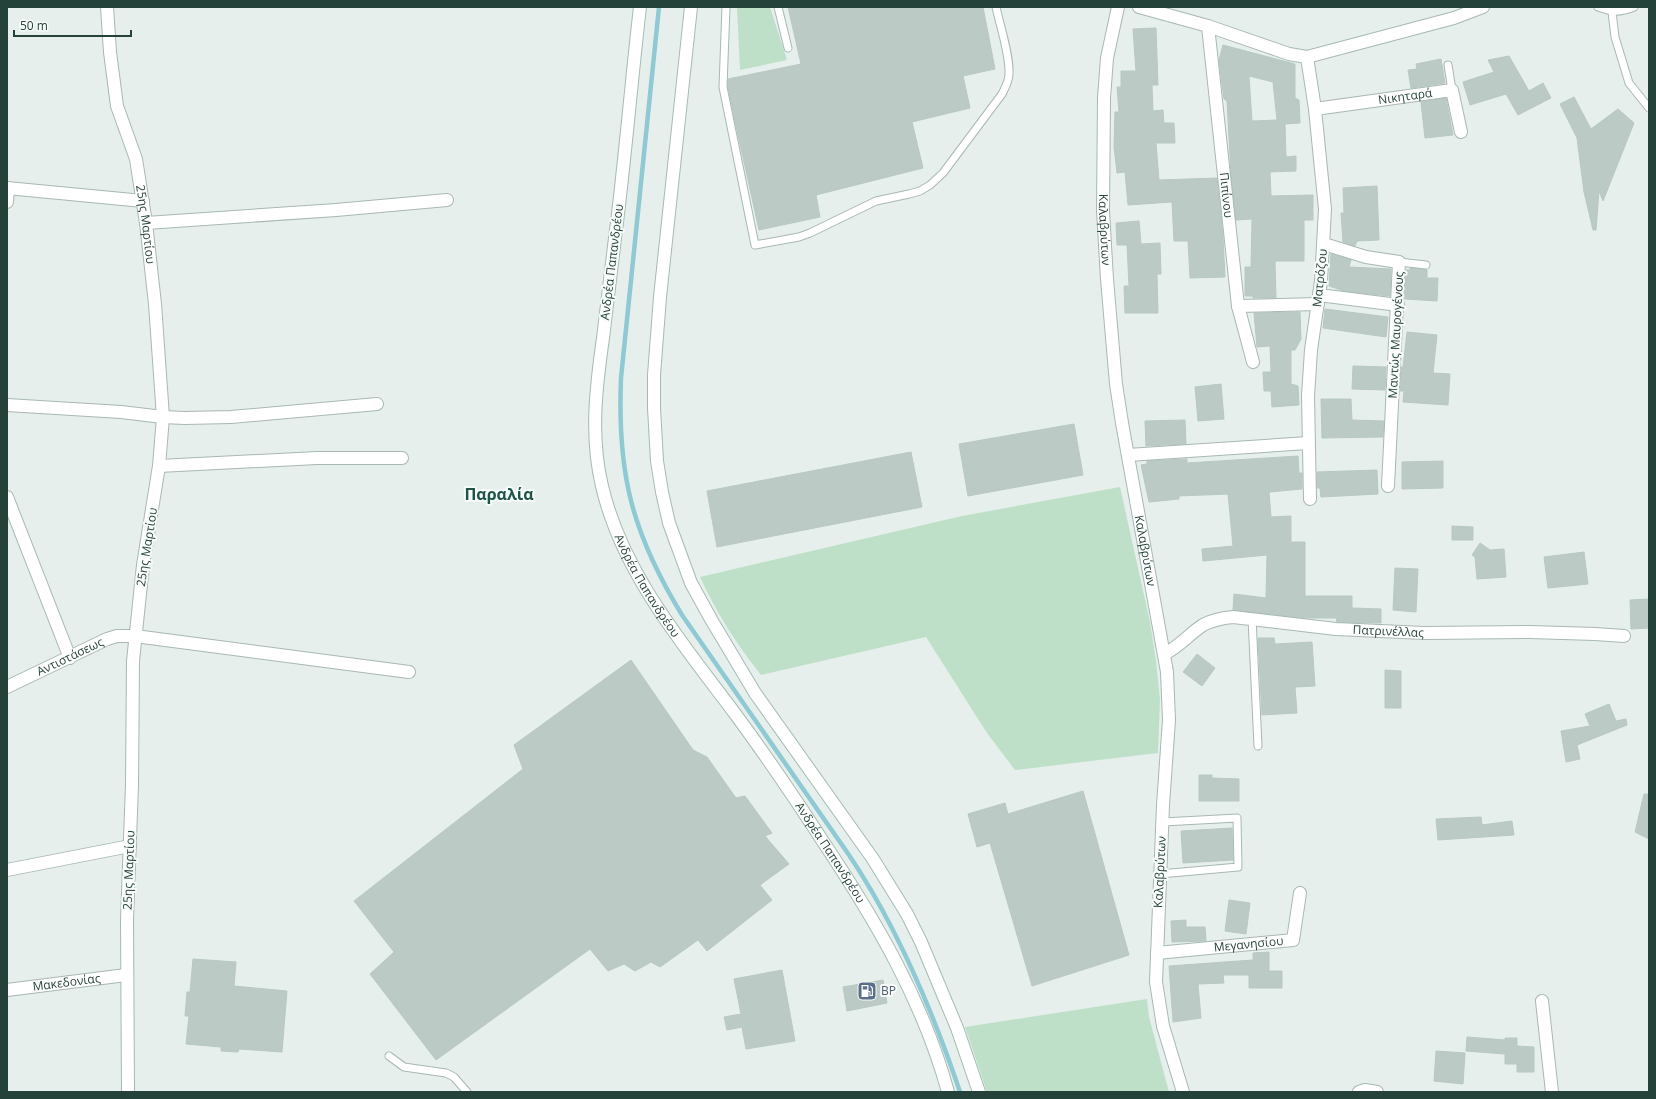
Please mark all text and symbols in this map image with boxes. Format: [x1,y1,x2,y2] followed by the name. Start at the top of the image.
[14,12,131,38] scale bar
[20,17,48,34] text: 50 m
[1377,84,1434,108] street label: Νικηταρά
[1216,171,1237,219] street label: Πιπίνου
[132,184,159,265] street label: 25ης Μαρτίου
[1095,194,1115,266] street label: Καλαβρύτων
[596,203,627,321] street label: Ανδρέα Παπανδρέου
[1308,248,1331,308] street label: Ματρόζου
[1384,271,1407,399] street label: Μαντώς Μαυρογένους
[464,483,534,505] district label: Παραλία
[132,506,161,588] street label: 25ης Μαρτίου
[1131,514,1160,588] street label: Καλαβρύτων
[611,531,684,640] street label: Ανδρέα Παπανδρέου
[1352,621,1425,641] street label: Πατρινέλλας
[34,633,106,680] street label: Αντιστάσεως
[791,799,869,906] street label: Ανδρέα Παπανδρέου
[119,830,138,910] street label: 25ης Μαρτίου
[1149,836,1170,908] street label: Καλαβρύτων
[1213,932,1284,956] street label: Μεγανησίου
[32,969,102,995] street label: Μακεδονίας
[856,980,878,1002] fuel station icon: BP
[881,982,896,999] place label: BP

